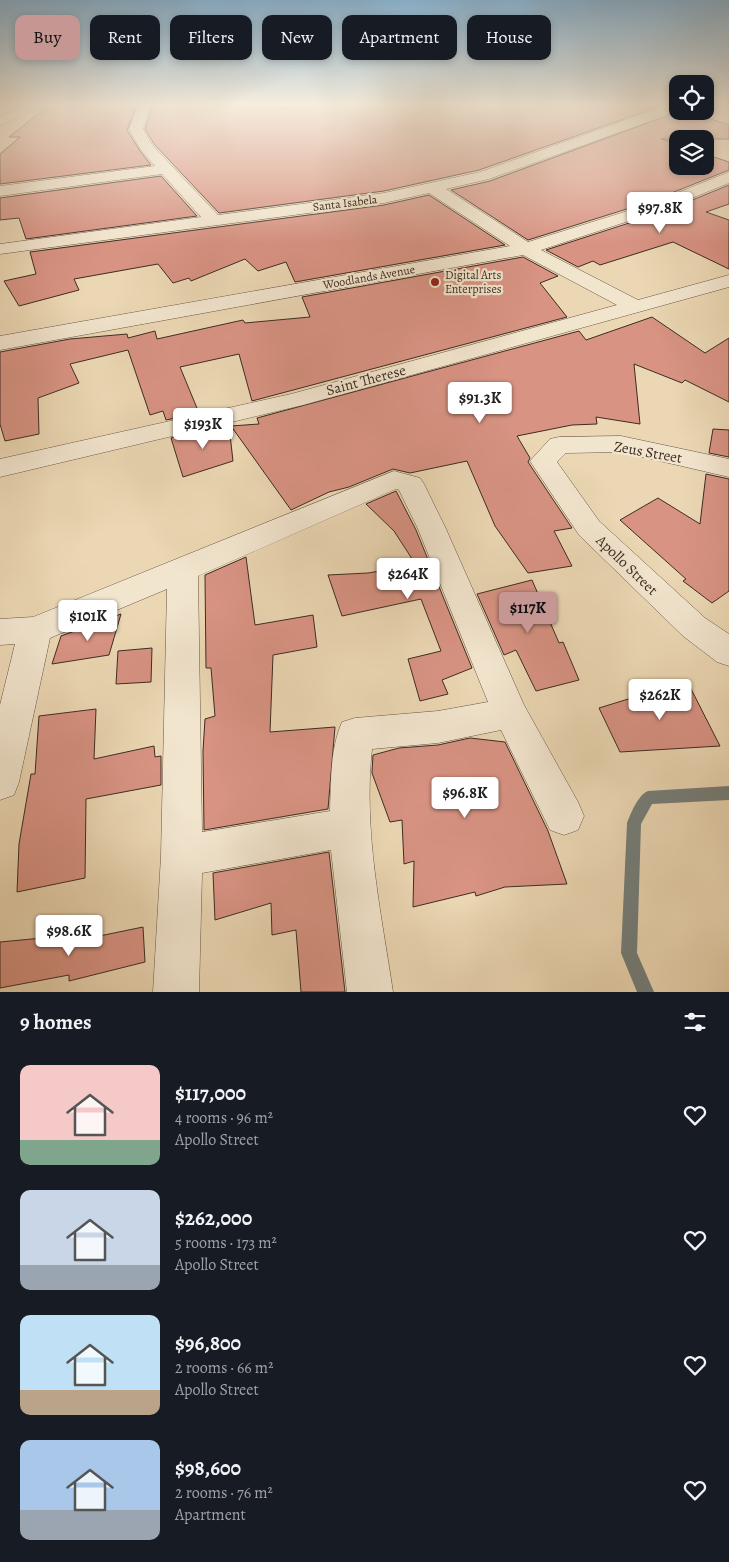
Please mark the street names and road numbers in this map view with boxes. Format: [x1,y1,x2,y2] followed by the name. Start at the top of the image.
[312,191,378,215] street label: Santa Isabela
[321,261,416,293] street label: Woodlands Avenue
[324,360,408,400] street label: Saint Therese
[612,436,684,468] street label: Zeus Street
[591,530,662,599] street label: Apollo Street

